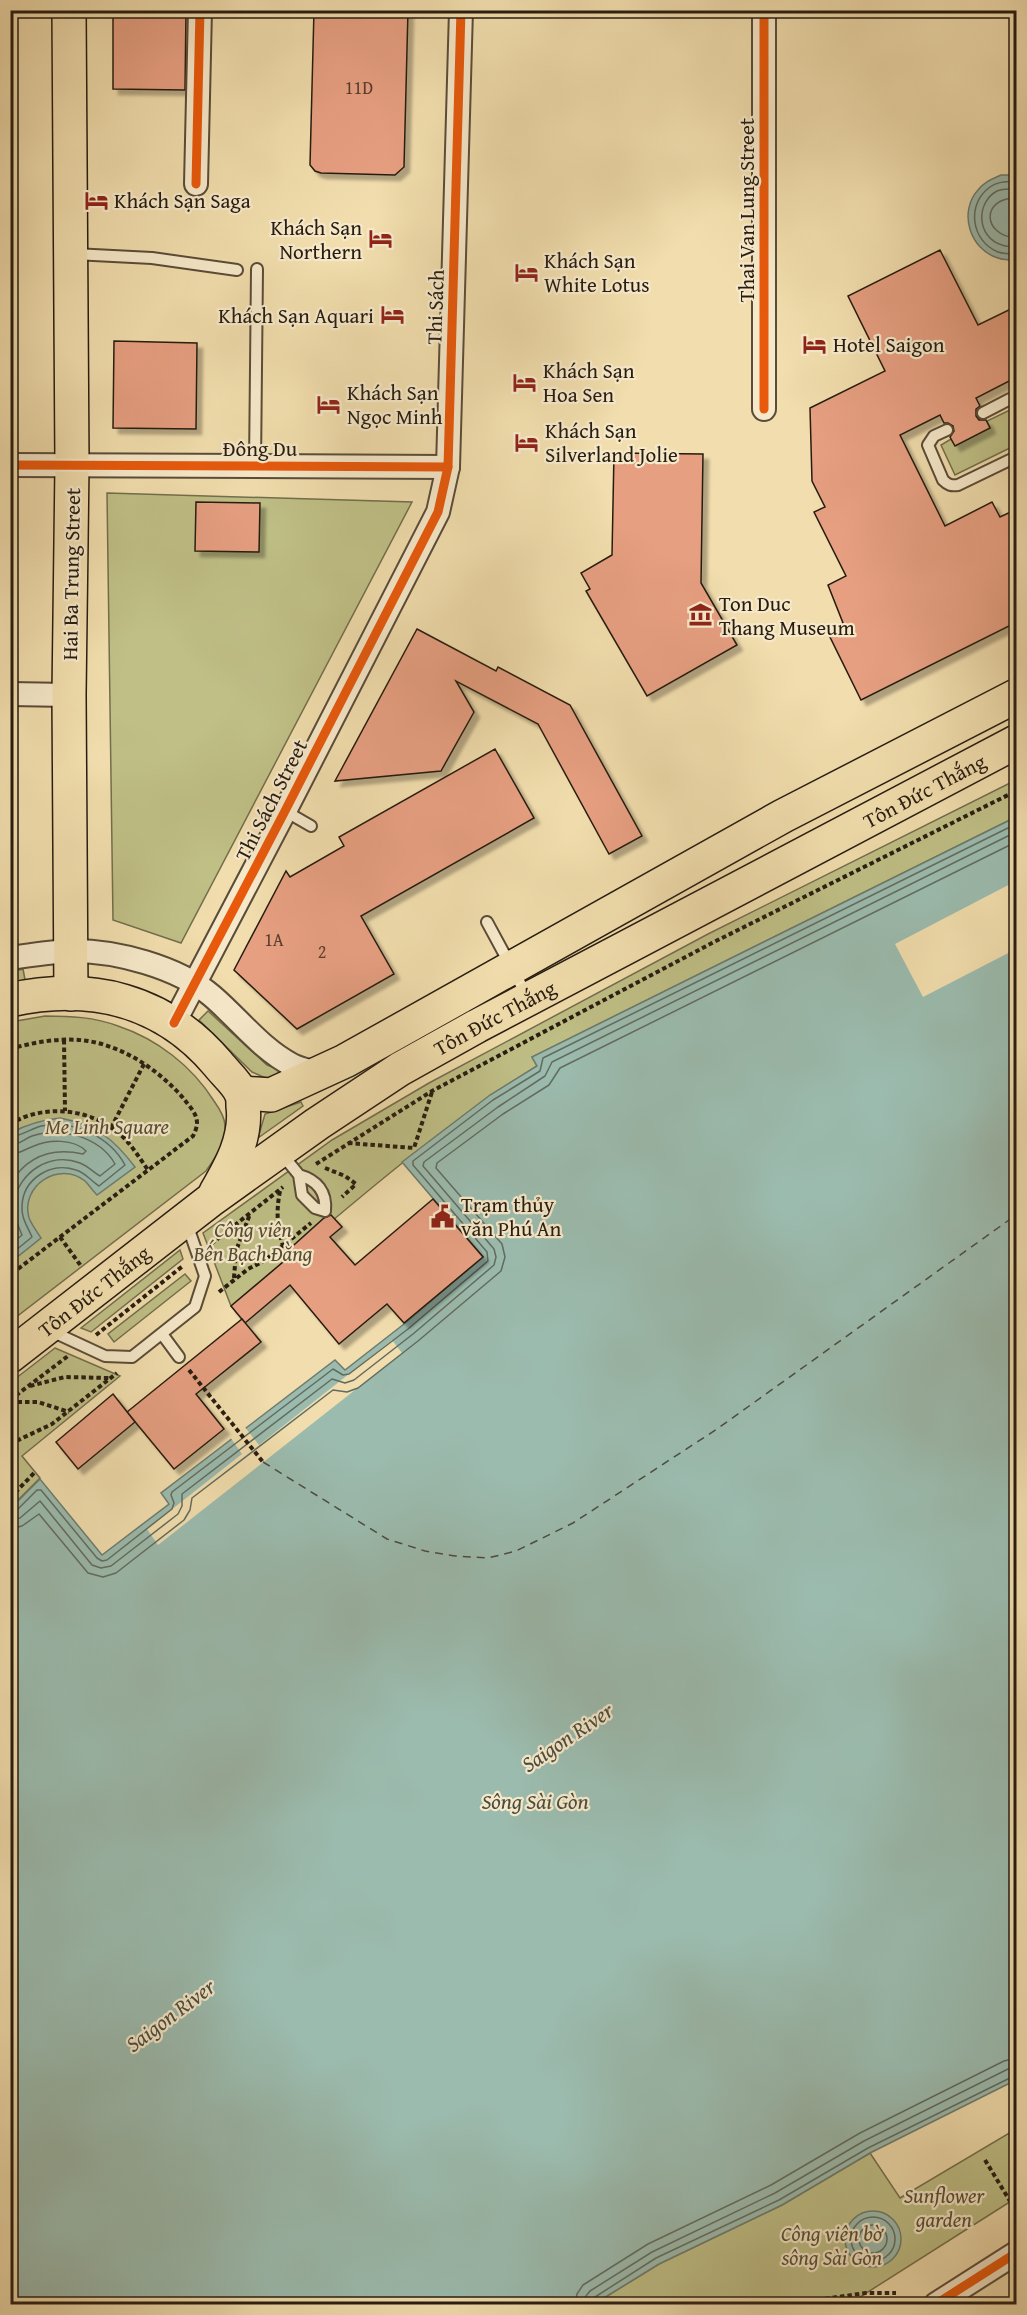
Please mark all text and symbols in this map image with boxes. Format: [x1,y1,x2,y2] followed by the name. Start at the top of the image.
[345,74,373,101] house number: 11D
[731,117,762,302] street label: Thai Van Lung Street
[114,185,251,216] place label: Khách Sạn Saga
[83,187,109,213] hotel icon: Khách Sạn Saga
[270,212,362,267] place label: Khách Sạn Northern
[367,226,393,252] hotel icon: Khách Sạn Northern
[544,245,650,300] place label: Khách Sạn White Lotus
[513,259,539,285] hotel icon: Khách Sạn White Lotus
[418,269,452,345] street label: Thi Sách
[218,300,374,331] place label: Khách Sạn Aquari
[379,302,405,328] hotel icon: Khách Sạn Aquari
[833,329,945,360] place label: Hotel Saigon
[802,331,828,357] hotel icon: Hotel Saigon
[543,355,635,410] place label: Khách Sạn Hoa Sen
[512,369,538,395] hotel icon: Khách Sạn Hoa Sen
[347,377,443,432] place label: Khách Sạn Ngọc Minh
[316,391,342,417] hotel icon: Khách Sạn Ngọc Minh
[545,415,678,470] place label: Khách Sạn Silverland Jolie
[514,429,540,455] hotel icon: Khách Sạn Silverland Jolie
[223,433,298,464] street label: Đông Du
[54,487,88,661] street label: Hai Ba Trung Street
[719,588,855,643] place label: Ton Duc Thang Museum
[688,602,714,628] museum icon: Ton Duc Thang Museum
[227,733,315,866] street label: Thi Sách Street
[857,745,991,836] street label: Tôn Đức Thắng
[264,926,284,953] house number: 1A
[318,938,326,965] house number: 2
[428,972,561,1063] street label: Tôn Đức Thắng
[45,1111,169,1142] park label: Me Linh Square
[461,1189,562,1244] place label: Trạm thủy văn Phú An
[430,1203,456,1229] public building icon: Trạm thủy văn Phú An
[193,1214,313,1269] park label: Công viên Bến Bạch Đằng
[31,1237,157,1345] street label: Tôn Đức Thắng
[515,1694,620,1780] water label: Saigon River
[481,1785,589,1817] water label: Sông Sài Gòn
[118,1970,222,2059] water label: Saigon River
[904,2180,986,2235] park label: Sunflower garden
[781,2218,884,2273] park label: Công viên bờ sông Sài Gòn

